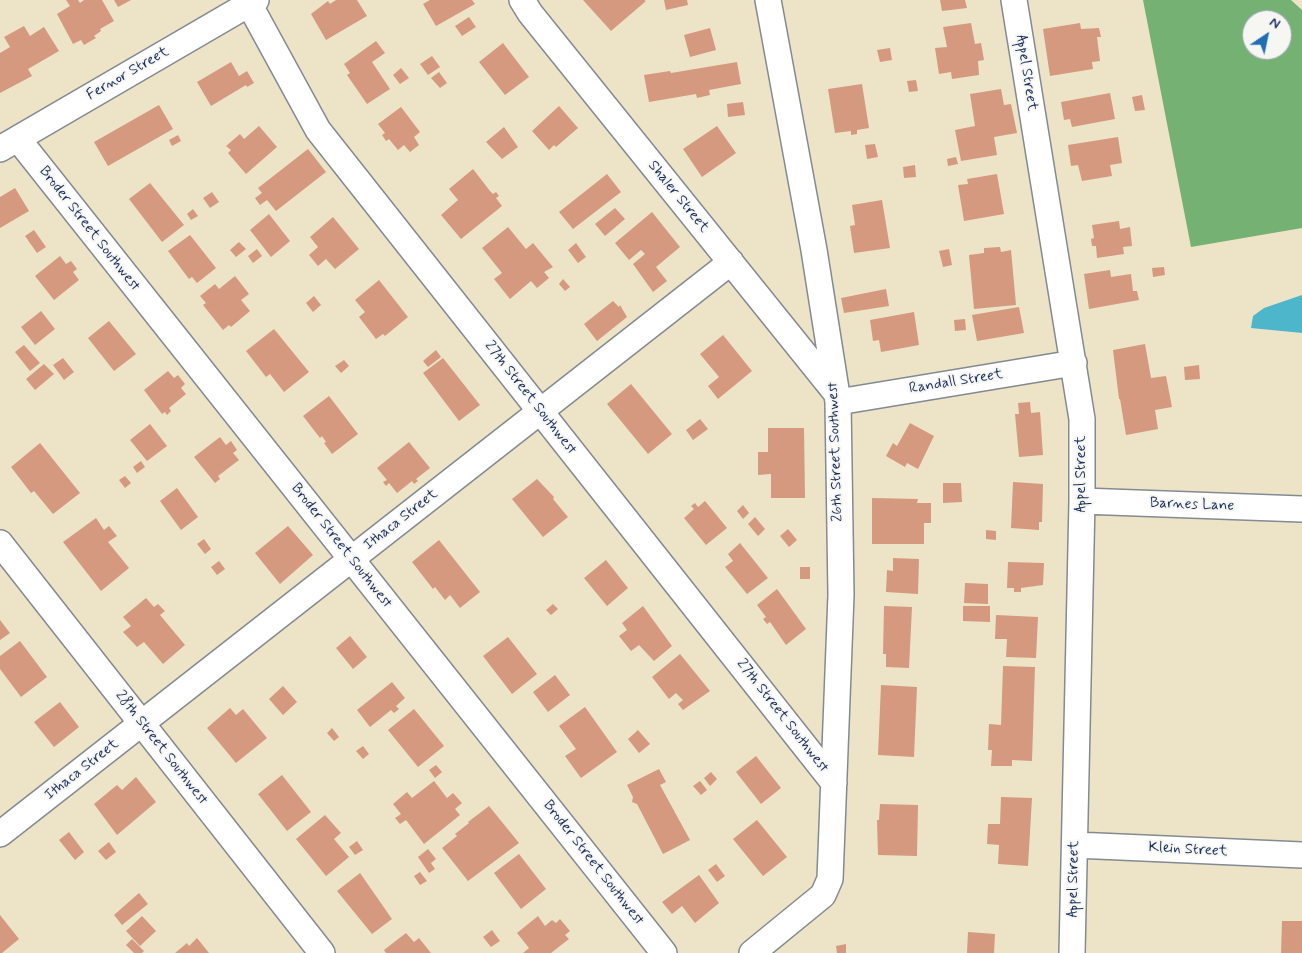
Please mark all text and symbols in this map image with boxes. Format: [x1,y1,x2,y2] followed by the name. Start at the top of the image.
[1242,10,1292,60] north arrow
[1266,13,1284,33] text: N
[1011,34,1041,112] street label: Appel Street
[84,43,172,105] street label: Fernor Street
[644,157,712,237] street label: Shaler Street
[35,163,143,295] street label: Broder Street Southwest
[480,338,580,458] street label: 27th Street Southwest
[908,366,1004,398] street label: Randall Street
[825,382,847,522] street label: 26th Street Southwest
[1073,436,1091,512] street label: Appel Street
[287,480,395,612] street label: Broder Street Southwest
[360,486,442,554] street label: Ithaca Street
[1150,495,1234,515] street label: Barnes Lane
[732,656,832,776] street label: 27th Street Southwest
[111,687,211,809] street label: 28th Street Southwest
[41,736,123,804] street label: Ithaca Street
[539,797,647,929] street label: Broder Street Southwest
[1148,839,1228,861] street label: Klein Street
[1064,840,1084,918] street label: Appel Street

